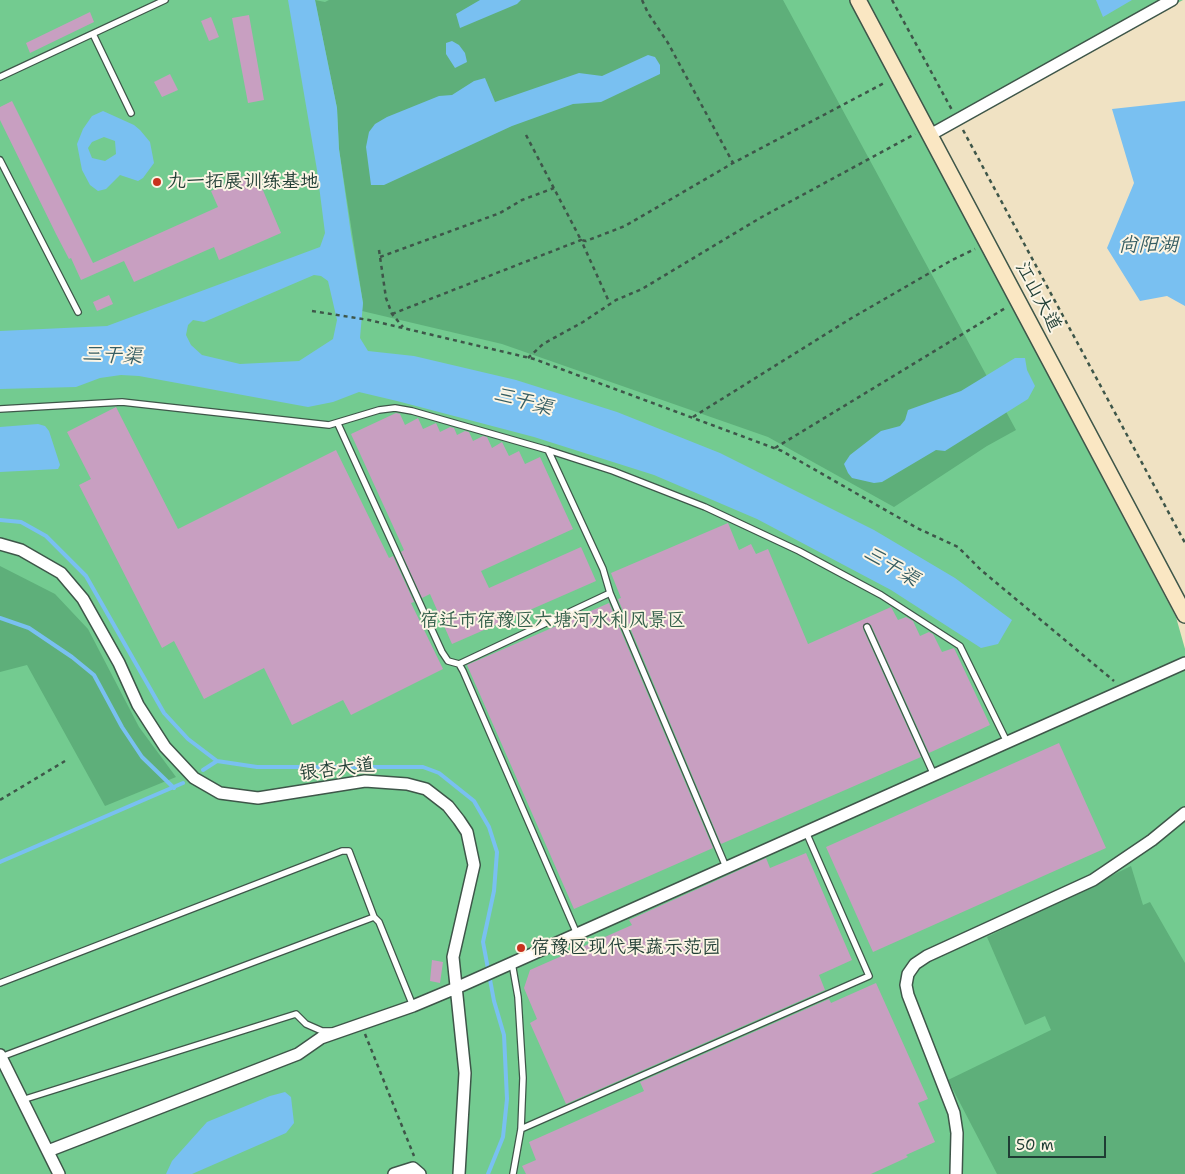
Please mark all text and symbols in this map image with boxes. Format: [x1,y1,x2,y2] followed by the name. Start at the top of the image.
[167,171,319,193] place label: 九一拓展训练基地
[151,176,163,188] marker: 九一拓展训练基地
[1118,234,1178,258] water label: 尚阳湖
[1010,258,1066,336] street label: 江山大道
[81,342,143,370] water label: 三干渠
[491,383,555,421] water label: 三干渠
[859,541,923,593] water label: 三干渠
[420,610,686,632] park label: 宿迁市宿豫区六塘河水利风景区
[298,754,376,786] street label: 银杏大道
[531,937,721,959] place label: 宿豫区现代果蔬示范园
[515,942,527,954] marker: 宿豫区现代果蔬示范园
[1010,1126,1108,1158] scale bar
[1016,1135,1054,1155] text: 50 m

